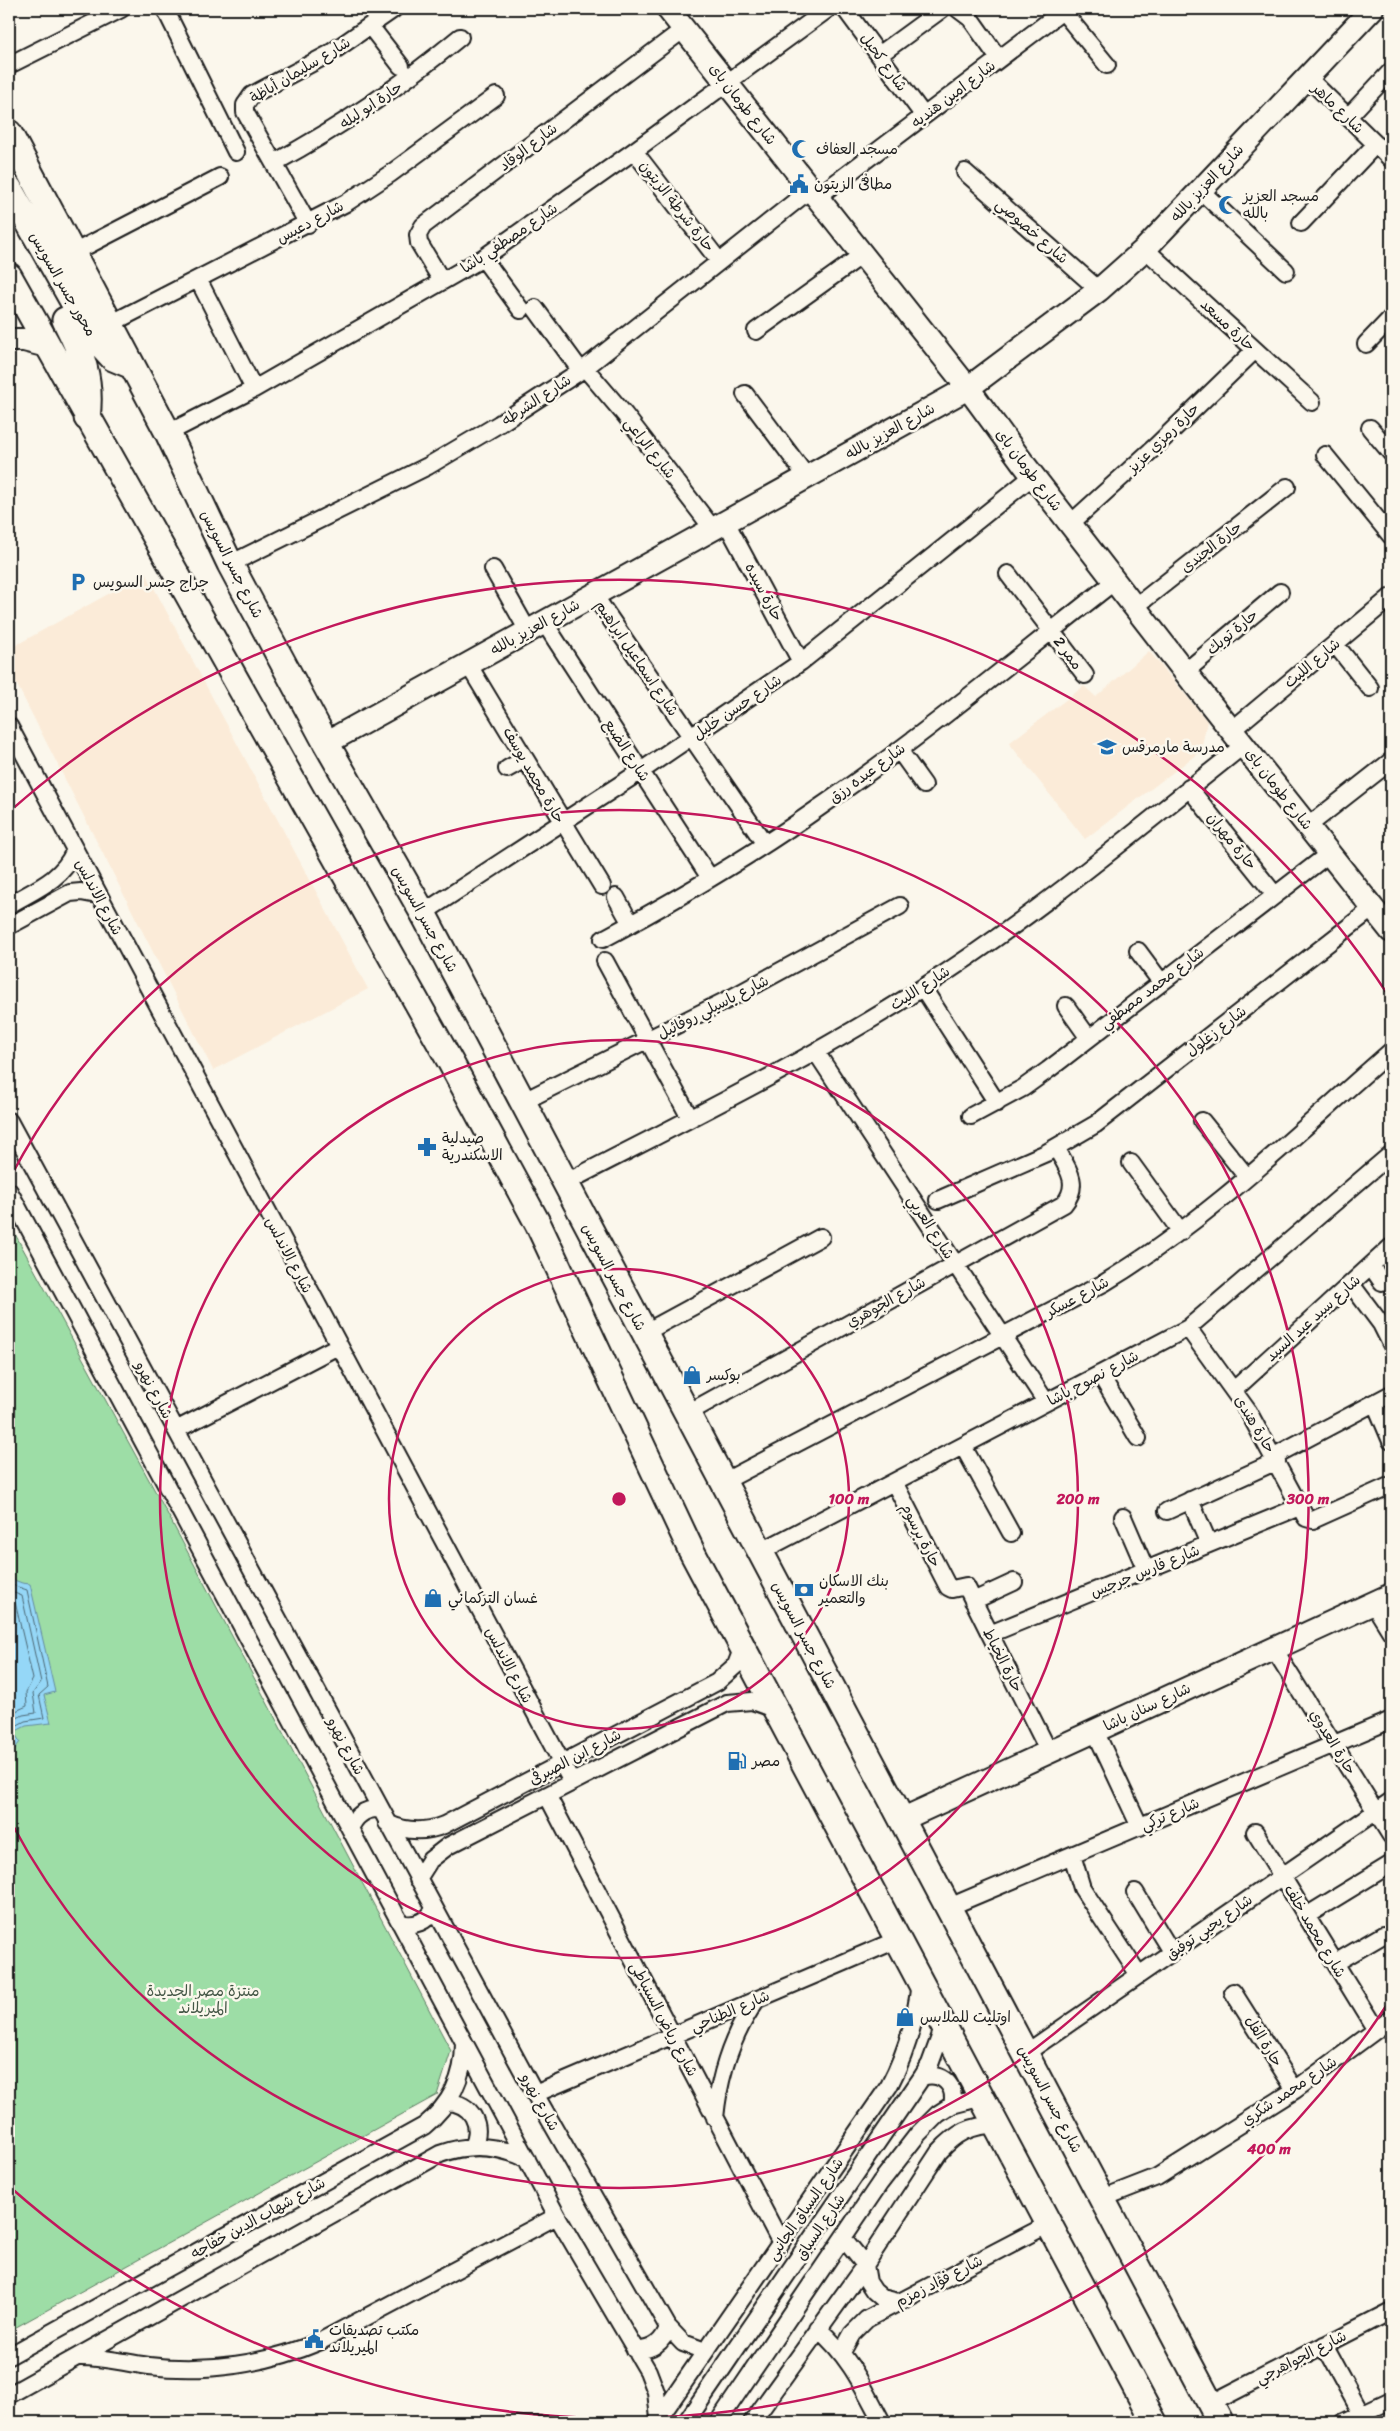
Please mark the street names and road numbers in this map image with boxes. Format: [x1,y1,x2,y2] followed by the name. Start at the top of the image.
[854,27,914,97] street label: شارع كحيل
[245,30,355,110] street label: شارع سليمان أباظة
[905,53,1001,135] street label: شارع امين هنديه
[702,57,784,151] street label: شارع طومان باى
[334,74,408,136] street label: حارة ابو ليله
[1304,75,1370,140] street label: شارع ماهر
[493,116,563,178] street label: شارع الوقاد
[1164,138,1250,228] street label: شارع العزيز بالله
[633,154,721,258] street label: حارة شرطة الزيتون
[990,192,1074,270] street label: شارع خصوصي
[271,193,349,251] street label: شارع دعبس
[455,196,563,280] street label: شارع مصطفي باشا
[22,227,104,341] street label: محور جسر السويس
[1194,292,1262,358] street label: حارة مسعد
[495,367,577,433] street label: شارع الشرطه
[840,396,940,466] street label: شارع العزيز بالله
[1119,396,1206,481] street label: حارة رمزي عزيز
[617,411,683,485] street label: شارع الراعي
[989,423,1069,517] street label: شارع طومان باى
[193,505,271,623] street label: شارع جسر السويس
[1174,514,1248,580] street label: حارة الجندى
[738,558,790,626] street label: حارة سيده
[485,592,585,662] street label: شارع العزيز بالله
[588,595,686,721] street label: شارع اسماعيل ابراهيم
[1200,602,1264,662] street label: حارة تويك
[1047,630,1089,676] street label: ممر 2
[1278,631,1346,695] street label: شارع الليث
[687,667,787,747] street label: شارع حسن خليل
[597,713,657,787] street label: شارع الضبع
[496,722,572,828] street label: حارة محمد يوسف
[823,736,911,810] street label: شارع عبده رزق
[1238,742,1320,836] street label: شارع طومان باى
[1200,806,1264,876] street label: حارة مهران
[68,854,130,940] street label: شارع الاندلس
[385,861,465,977] street label: شارع جسر السويس
[1094,940,1210,1036] street label: شارع محمد مصطفي
[885,959,955,1017] street label: شارع الليث
[653,968,773,1046] street label: شارع باسيلي روفائيل
[1180,999,1252,1063] street label: شارع زغلول
[900,1189,962,1265] street label: شارع العربي
[258,1212,320,1298] street label: شارع الاندلس
[575,1218,653,1336] street label: شارع جسر السويس
[1259,1268,1367,1368] street label: شارع سيد عيد السيد
[841,1269,931,1335] street label: شارع الجوهري
[1038,1269,1114,1326] street label: شارع عسكر
[1042,1343,1144,1413] street label: شارع نصوح باشا
[127,1355,180,1424] street label: شارع نهرو
[1227,1390,1283,1458] street label: حارة هندى
[894,1498,948,1572] street label: حارة برسوم
[1086,1537,1204,1605] street label: شارع فارس جرجس
[765,1576,843,1694] street label: شارع جسر السويس
[478,1622,540,1708] street label: شارع الاندلس
[976,1623,1030,1697] street label: حارة الخياط
[1099,1675,1195,1739] street label: شارع سنان باشا
[1303,1704,1363,1780] street label: حارة العدوي
[319,1711,372,1780] street label: شارع نهرو
[524,1722,626,1792] street label: شارع ابن الصيرفى
[1136,1790,1204,1838] street label: شارع تركي
[1277,1879,1353,1983] street label: شارع محمد خلف
[1160,1887,1258,1967] street label: شارع يحيي توفيق
[623,1957,705,2081] street label: شارع رياض السنباطى
[686,1983,774,2039] street label: شارع الطناحي
[1238,2010,1290,2072] street label: حارة الفل
[1011,2040,1089,2158] street label: شارع جسر السويس
[1236,2049,1342,2133] street label: شارع محمد شكري
[513,2067,567,2136] street label: شارع نهرو
[763,2154,847,2264] street label: شارع السباق الجانبى
[186,2170,330,2266] street label: شارع شهاب الدين خفاجه
[791,2190,849,2264] street label: شارع السباق
[890,2248,988,2314] street label: شارع فؤاد زمزم
[1251,2323,1351,2391] street label: شارع الجواهرجي

